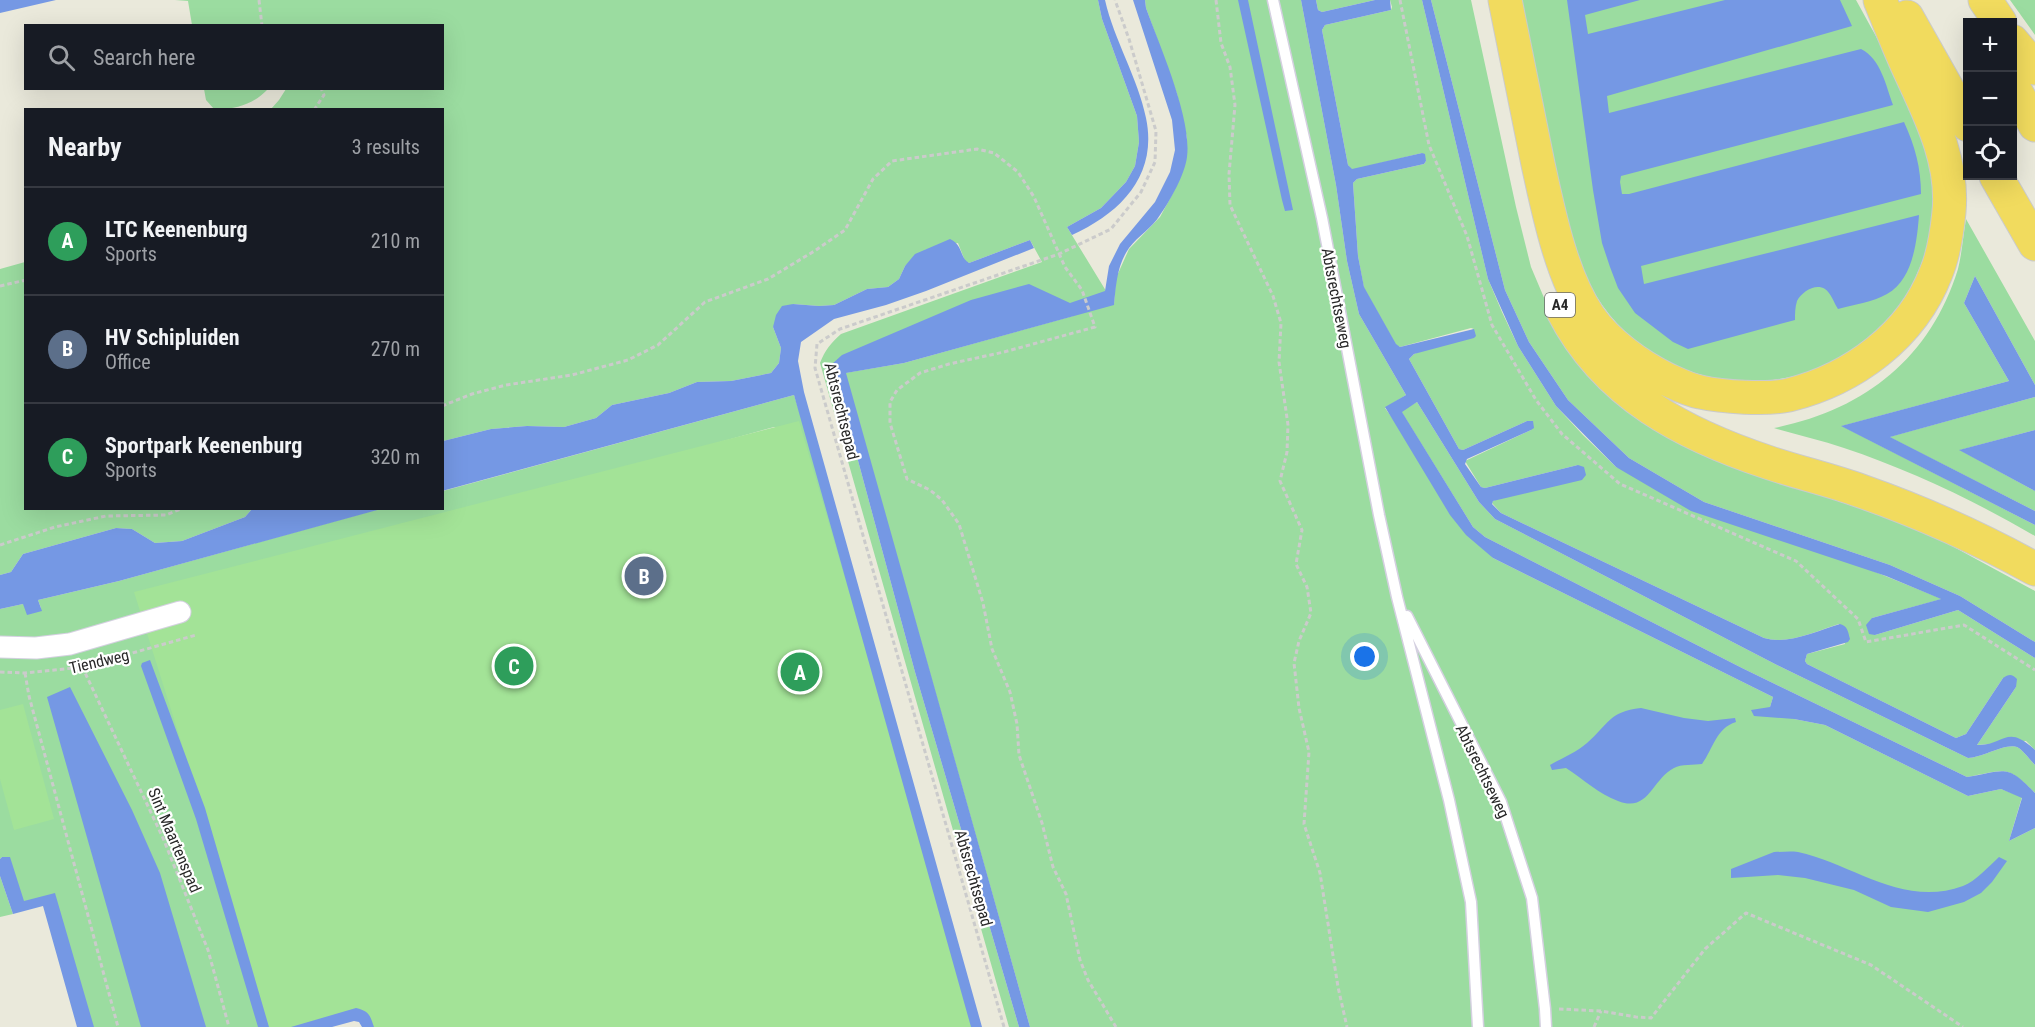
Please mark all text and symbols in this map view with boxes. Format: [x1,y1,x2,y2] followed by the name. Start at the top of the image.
[1963,18,2017,180] map controls
[1963,18,2017,72] button: +
[24,24,444,90] search box
[45,41,78,74] icon: search
[93,45,195,70] text: Search here
[1963,72,2017,126] button: −
[1963,126,2017,180] button: locate
[48,132,122,162] text: Nearby
[352,135,420,159] text: 3 results
[105,217,248,242] text: LTC Keenenburg
[62,229,73,253] text: A
[371,229,420,253] text: 210 m
[105,242,157,266] text: Sports
[1317,246,1356,350] street label: Abtsrechtseweg
[1545,293,1575,317] road number: A4
[105,325,240,350] text: HV Schipluiden
[62,337,73,361] text: B
[371,337,420,361] text: 270 m
[105,350,151,374] text: Office
[820,361,863,462] street label: Abtsrechtsepad
[105,433,302,458] text: Sportpark Keenenburg
[62,445,73,469] text: C
[371,445,420,469] text: 320 m
[105,458,157,482] text: Sports
[624,554,664,598] pin: B
[1350,642,1379,671] your location
[494,644,534,688] pin: C
[67,645,131,678] street label: Tiendweg
[780,650,820,694] pin: A
[1452,721,1513,821] street label: Abtsrechtseweg
[144,785,205,895] street label: Sint Maartenspad
[951,828,996,929] street label: Abtsrechtsepad

